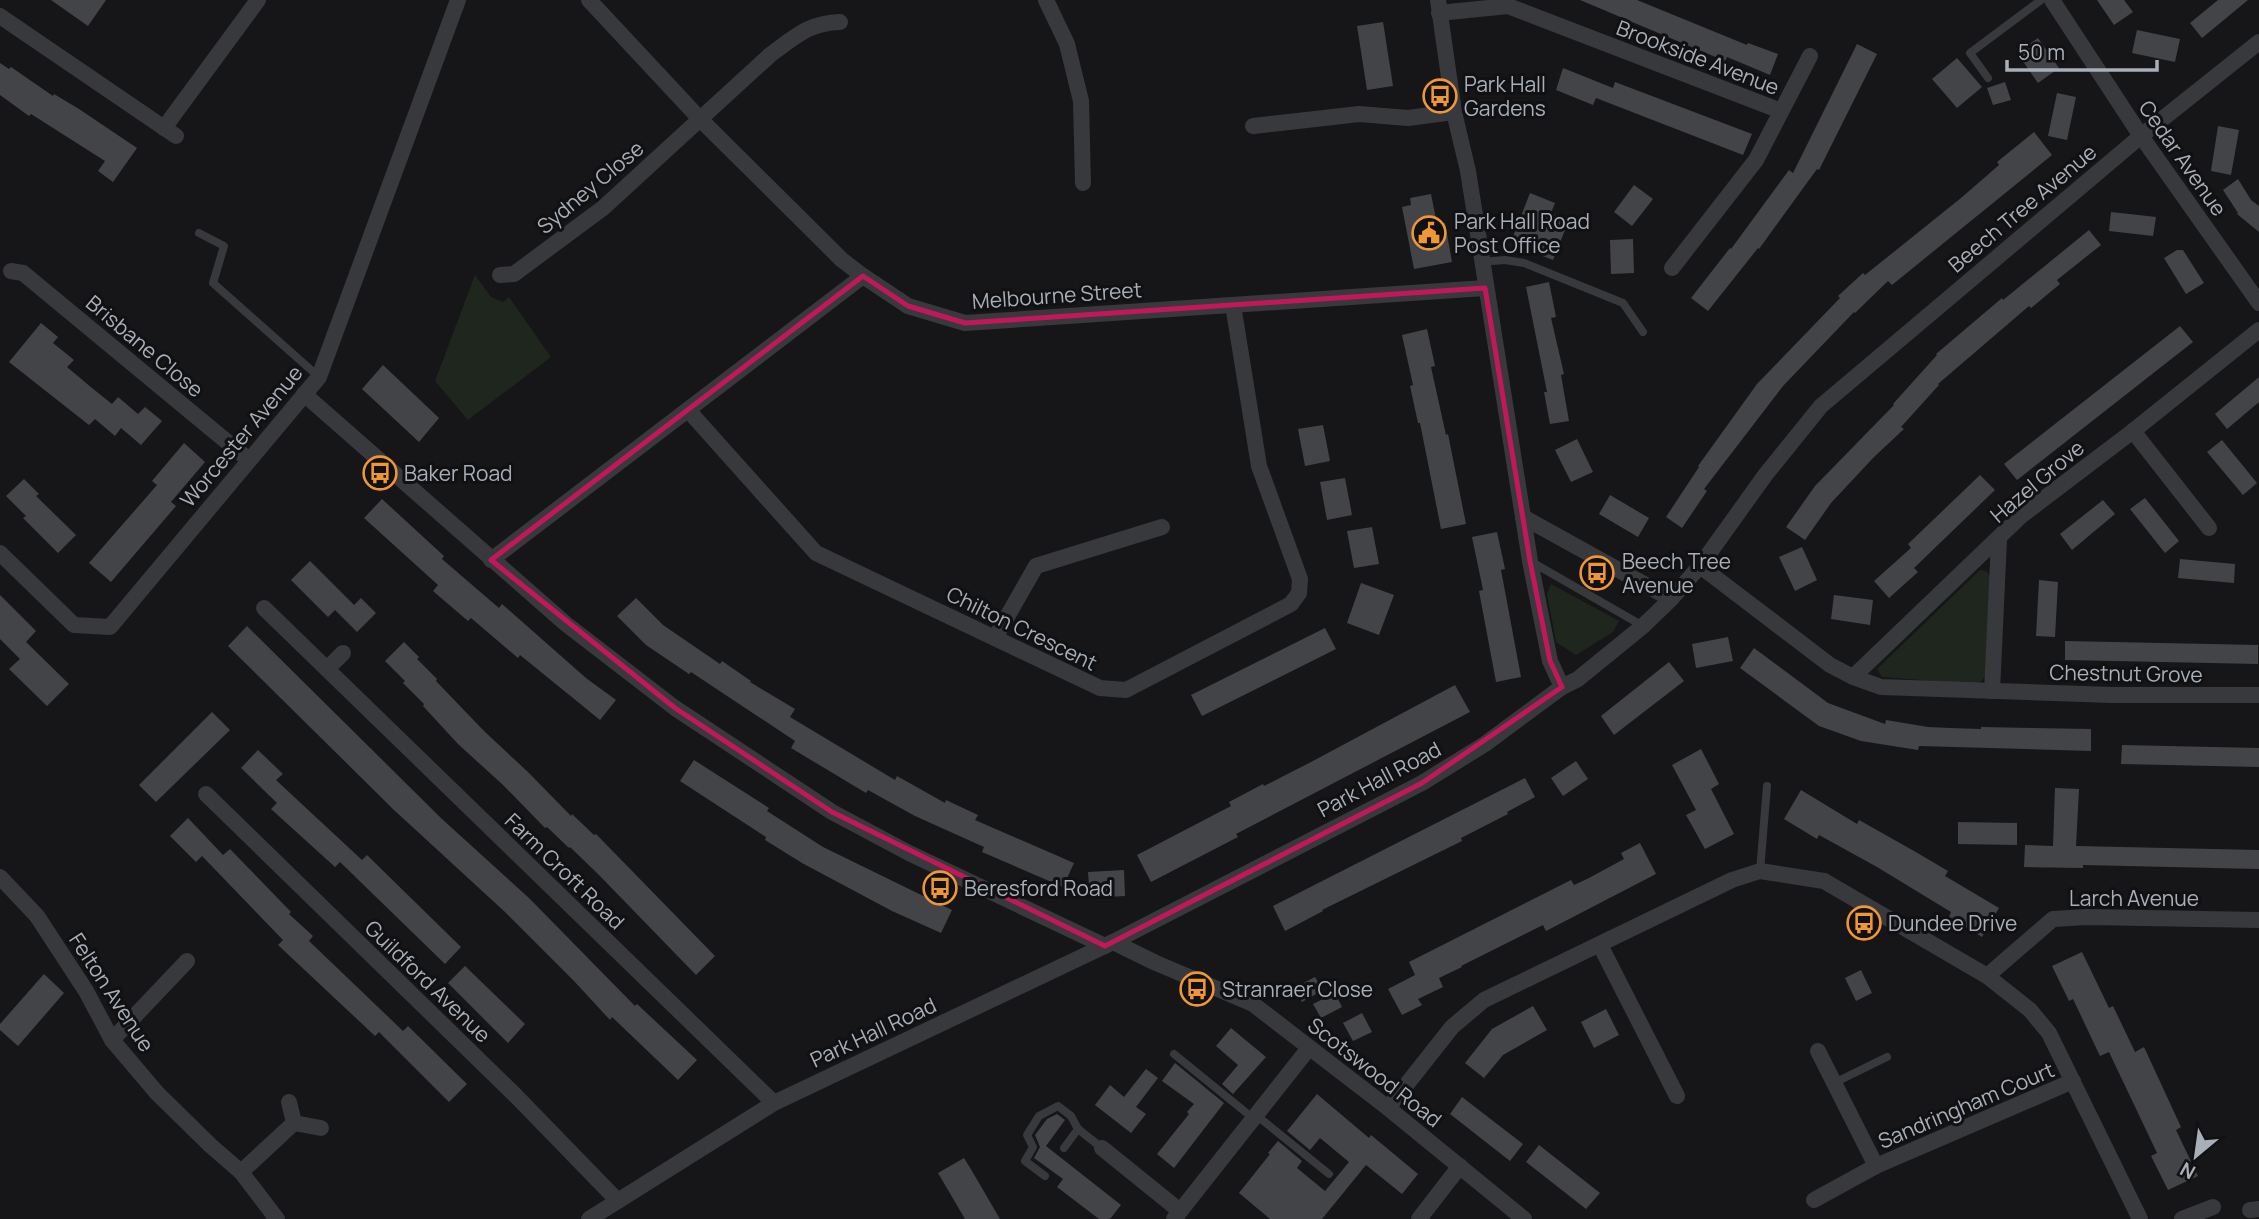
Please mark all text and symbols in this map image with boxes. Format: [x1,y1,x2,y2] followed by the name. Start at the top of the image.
[1613,13,1783,101] street label: Brookside Avenue
[2007,28,2158,72] scale bar
[2018,38,2065,66] text: 50 m
[1464,70,1546,122] place label: Park Hall Gardens
[1421,77,1459,115] bus stop icon: Park Hall Gardens
[2133,95,2233,221] street label: Cedar Avenue
[531,134,649,240] street label: Sydney Close
[1942,138,2102,278] street label: Beech Tree Avenue
[1454,207,1590,259] place label: Park Hall Road Post Office
[1410,214,1448,252] public building icon: Park Hall Road Post Office
[971,275,1143,315] street label: Melbourne Street
[80,289,210,403] street label: Brisbane Close
[173,359,309,513] street label: Worcester Avenue
[1984,434,2090,528] street label: Hazel Grove
[361,454,399,492] bus stop icon: Baker Road
[404,459,513,487] place label: Baker Road
[1622,547,1731,599] place label: Beech Tree Avenue
[1578,554,1616,592] bus stop icon: Beech Tree Avenue
[942,579,1102,677] street label: Chilton Crescent
[2049,658,2203,688] street label: Chestnut Grove
[1312,735,1446,823] street label: Park Hall Road
[499,807,631,935] street label: Farm Croft Road
[921,869,959,907] bus stop icon: Beresford Road
[964,874,1113,902] place label: Beresford Road
[2069,884,2199,912] street label: Larch Avenue
[1845,904,1883,942] bus stop icon: Dundee Drive
[1888,909,2017,937] place label: Dundee Drive
[359,914,497,1048] street label: Guildford Avenue
[63,927,161,1057] street label: Felton Avenue
[1178,970,1216,1008] bus stop icon: Stranraer Close
[1222,975,1373,1003] place label: Stranraer Close
[806,991,940,1073] street label: Park Hall Road
[1302,1011,1448,1133] street label: Scotswood Road
[1874,1055,2058,1155] street label: Sandringham Court
[2161,1121,2231,1191] north arrow
[2175,1156,2200,1186] text: N

